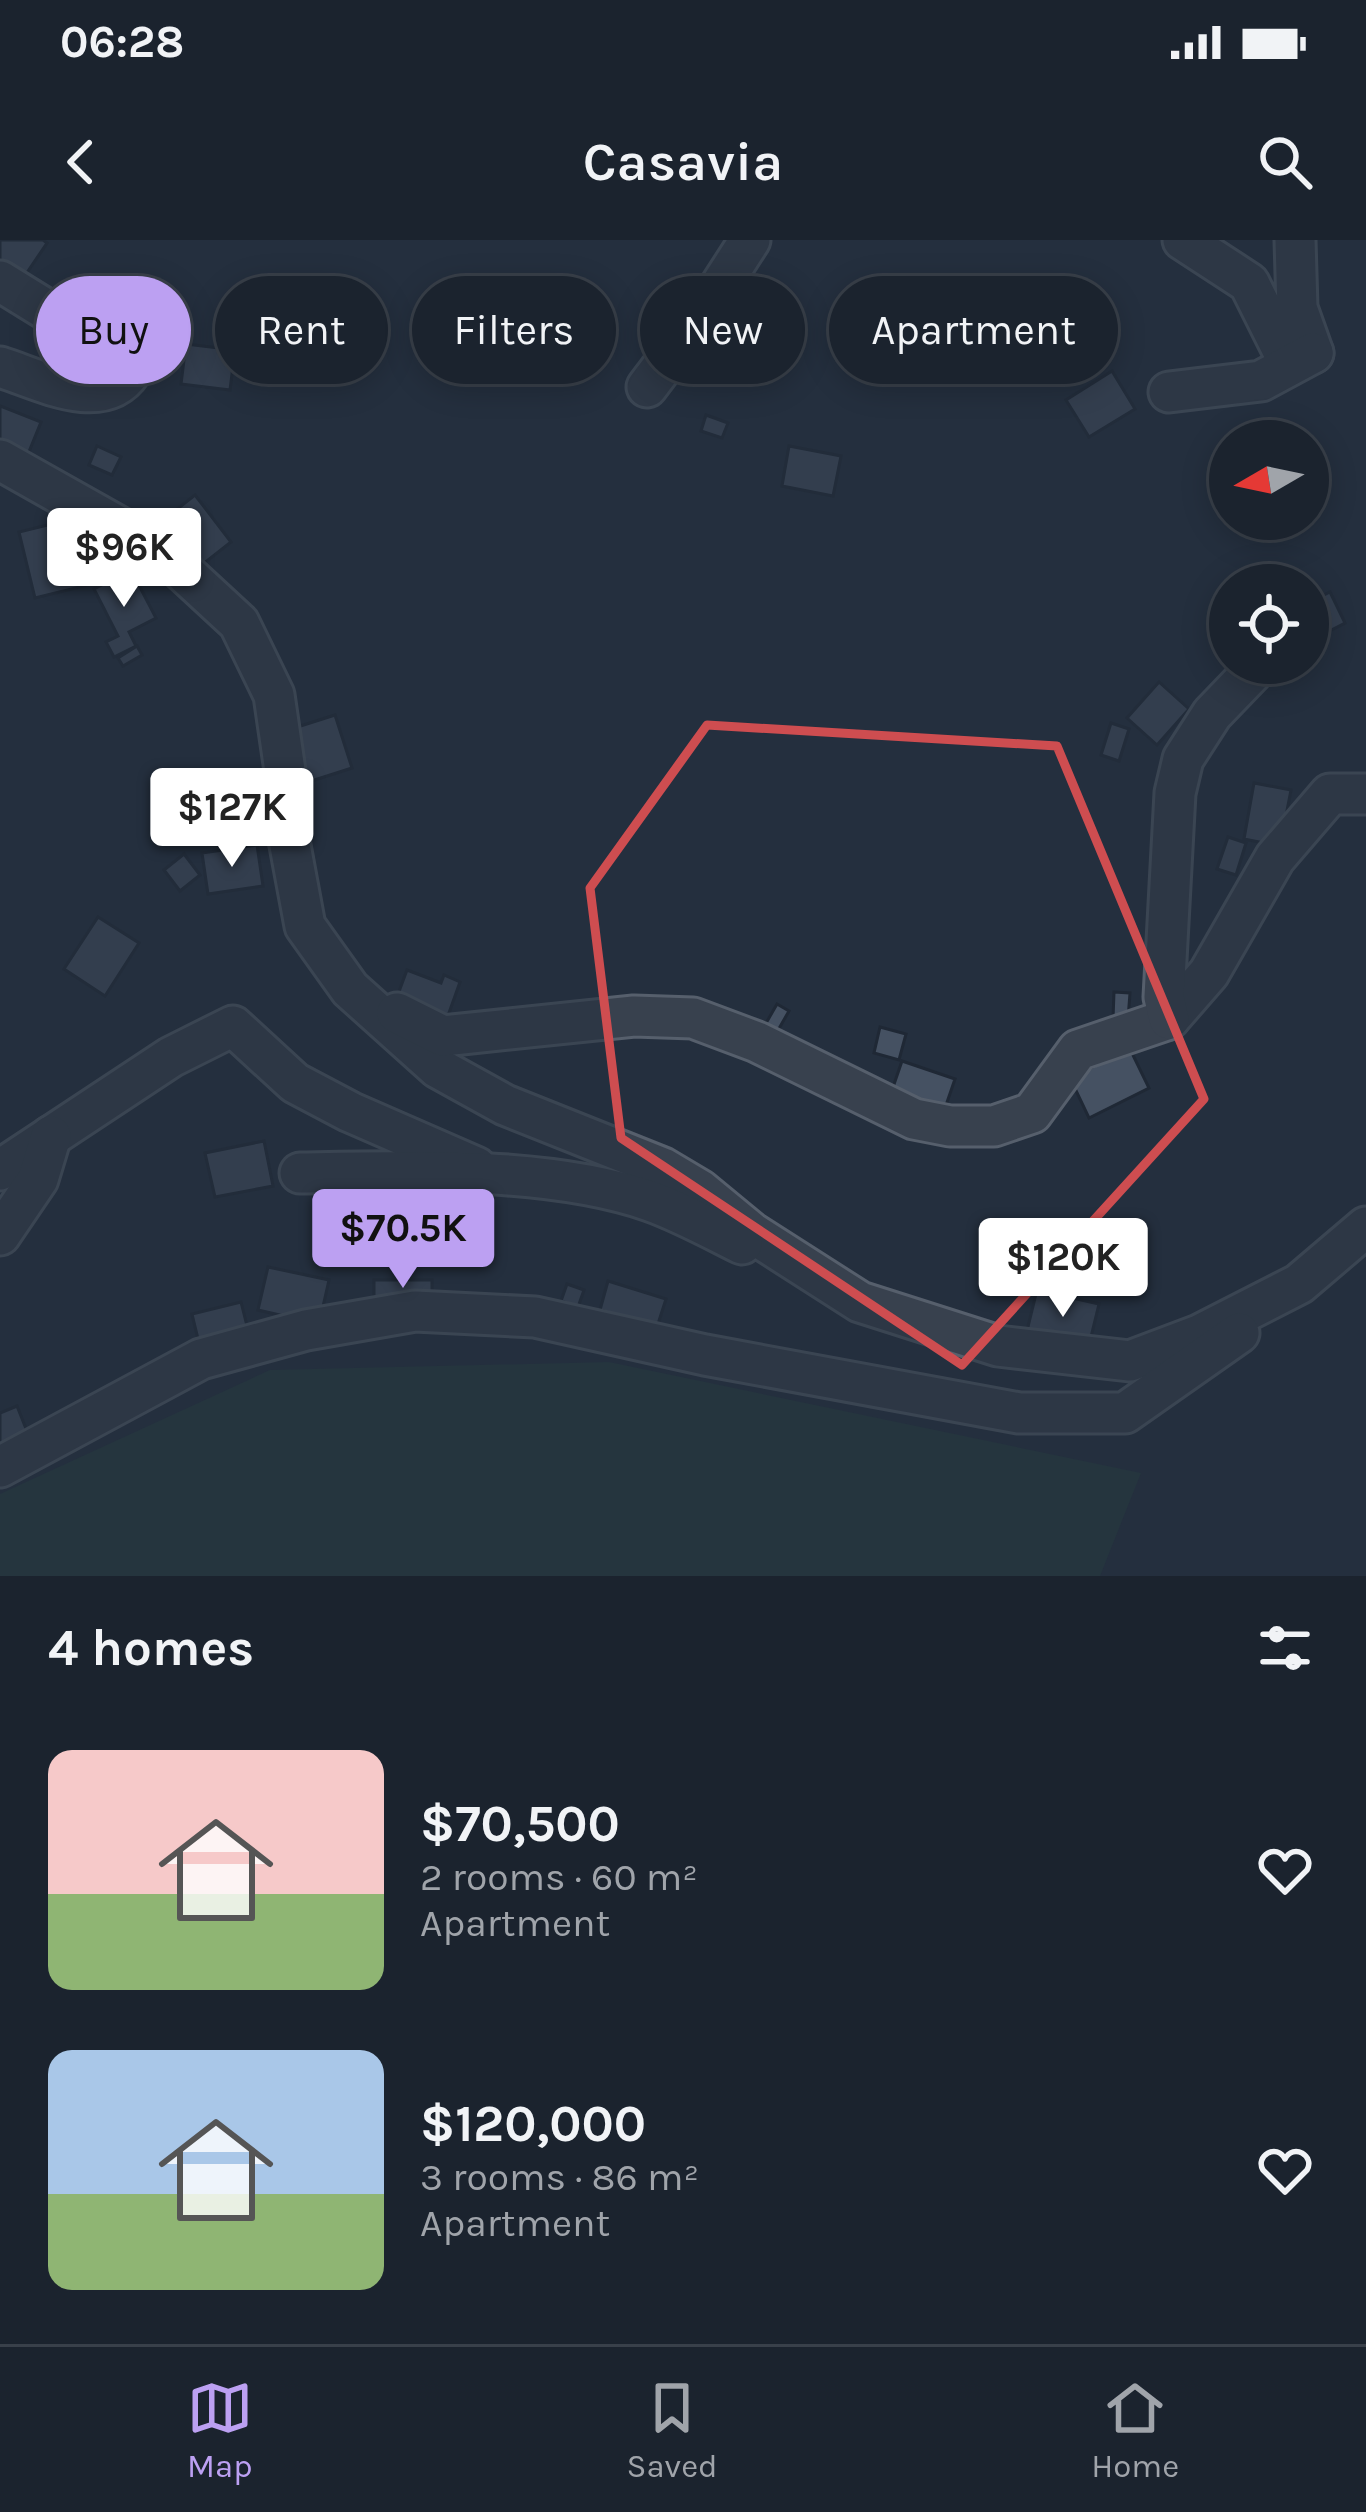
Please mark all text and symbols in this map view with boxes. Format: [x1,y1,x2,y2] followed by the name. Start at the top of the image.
[60,16,184,68] text: 06:28
[48,129,114,195] icon: back
[1252,129,1318,195] icon: search
[583,130,783,194] text: Casavia
[36,276,191,384] chip: Buy
[215,276,388,384] chip: Rent
[412,276,616,384] chip: Filters
[640,276,805,384] chip: New
[829,276,1118,384] chip: Apartment
[1209,420,1329,540] north arrow
[1209,420,1329,684] map controls
[53,508,195,610] pin: $96K
[74,524,174,570] text: $96K
[1209,564,1329,684] button: locate
[148,768,316,870] pin: $127K
[177,784,287,830] text: $127K
[305,1189,501,1291] pin: $70.5K
[339,1205,467,1251] text: $70.5K
[979,1218,1147,1320] pin: $120K
[1006,1234,1120,1280] text: $120K
[1252,1615,1318,1681] icon: filters
[48,1618,254,1678] text: 4 homes
[420,1794,620,1854] text: $70,500
[144,1798,288,1942] icon: home
[1252,1837,1318,1903] icon: heart
[420,1854,698,1900] text: 2 rooms · 60 m²
[420,1900,610,1946] text: Apartment
[420,2094,646,2154] text: $120,000
[144,2098,288,2242] icon: home
[1252,2137,1318,2203] icon: heart
[420,2154,699,2200] text: 3 rooms · 86 m²
[420,2200,610,2246] text: Apartment
[187,2375,253,2485] tab: Map
[626,2375,718,2485] tab: Saved
[1091,2375,1179,2485] tab: Home

